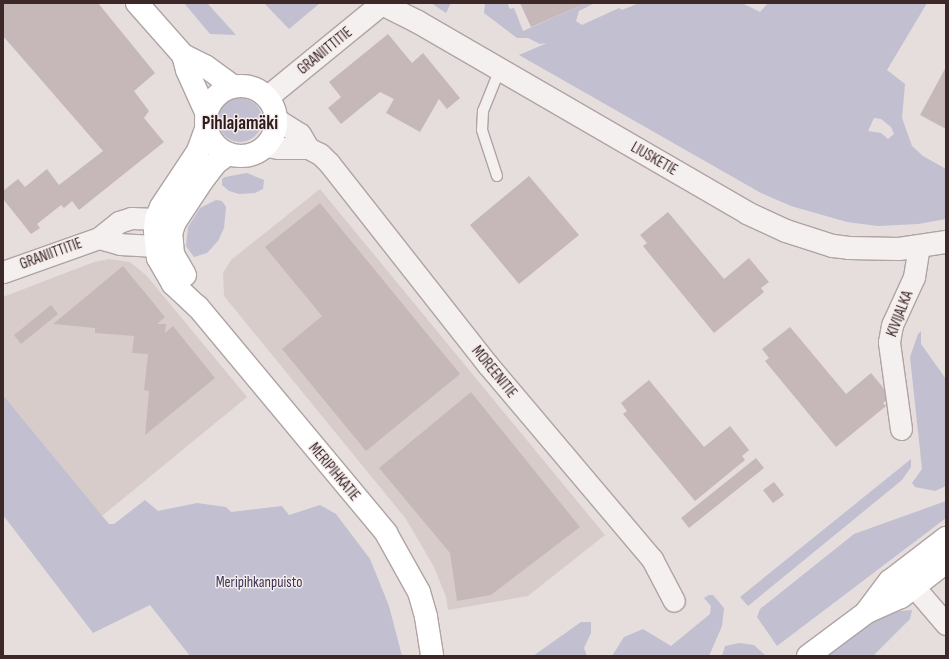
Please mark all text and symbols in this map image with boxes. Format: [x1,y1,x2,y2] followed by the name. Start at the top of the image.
[294,24,356,78] street label: GRANIITTITIE
[202,113,278,135] district label: Pihlajamäki
[628,139,680,179] street label: LIUSKETIE
[17,234,85,274] street label: GRANIITTITIE
[883,288,917,340] street label: KIVIJALKA
[468,342,520,402] street label: MOREENITIE
[305,439,363,505] street label: MERIPIHKATIE
[216,574,302,592] park label: Meripihkanpuisto

